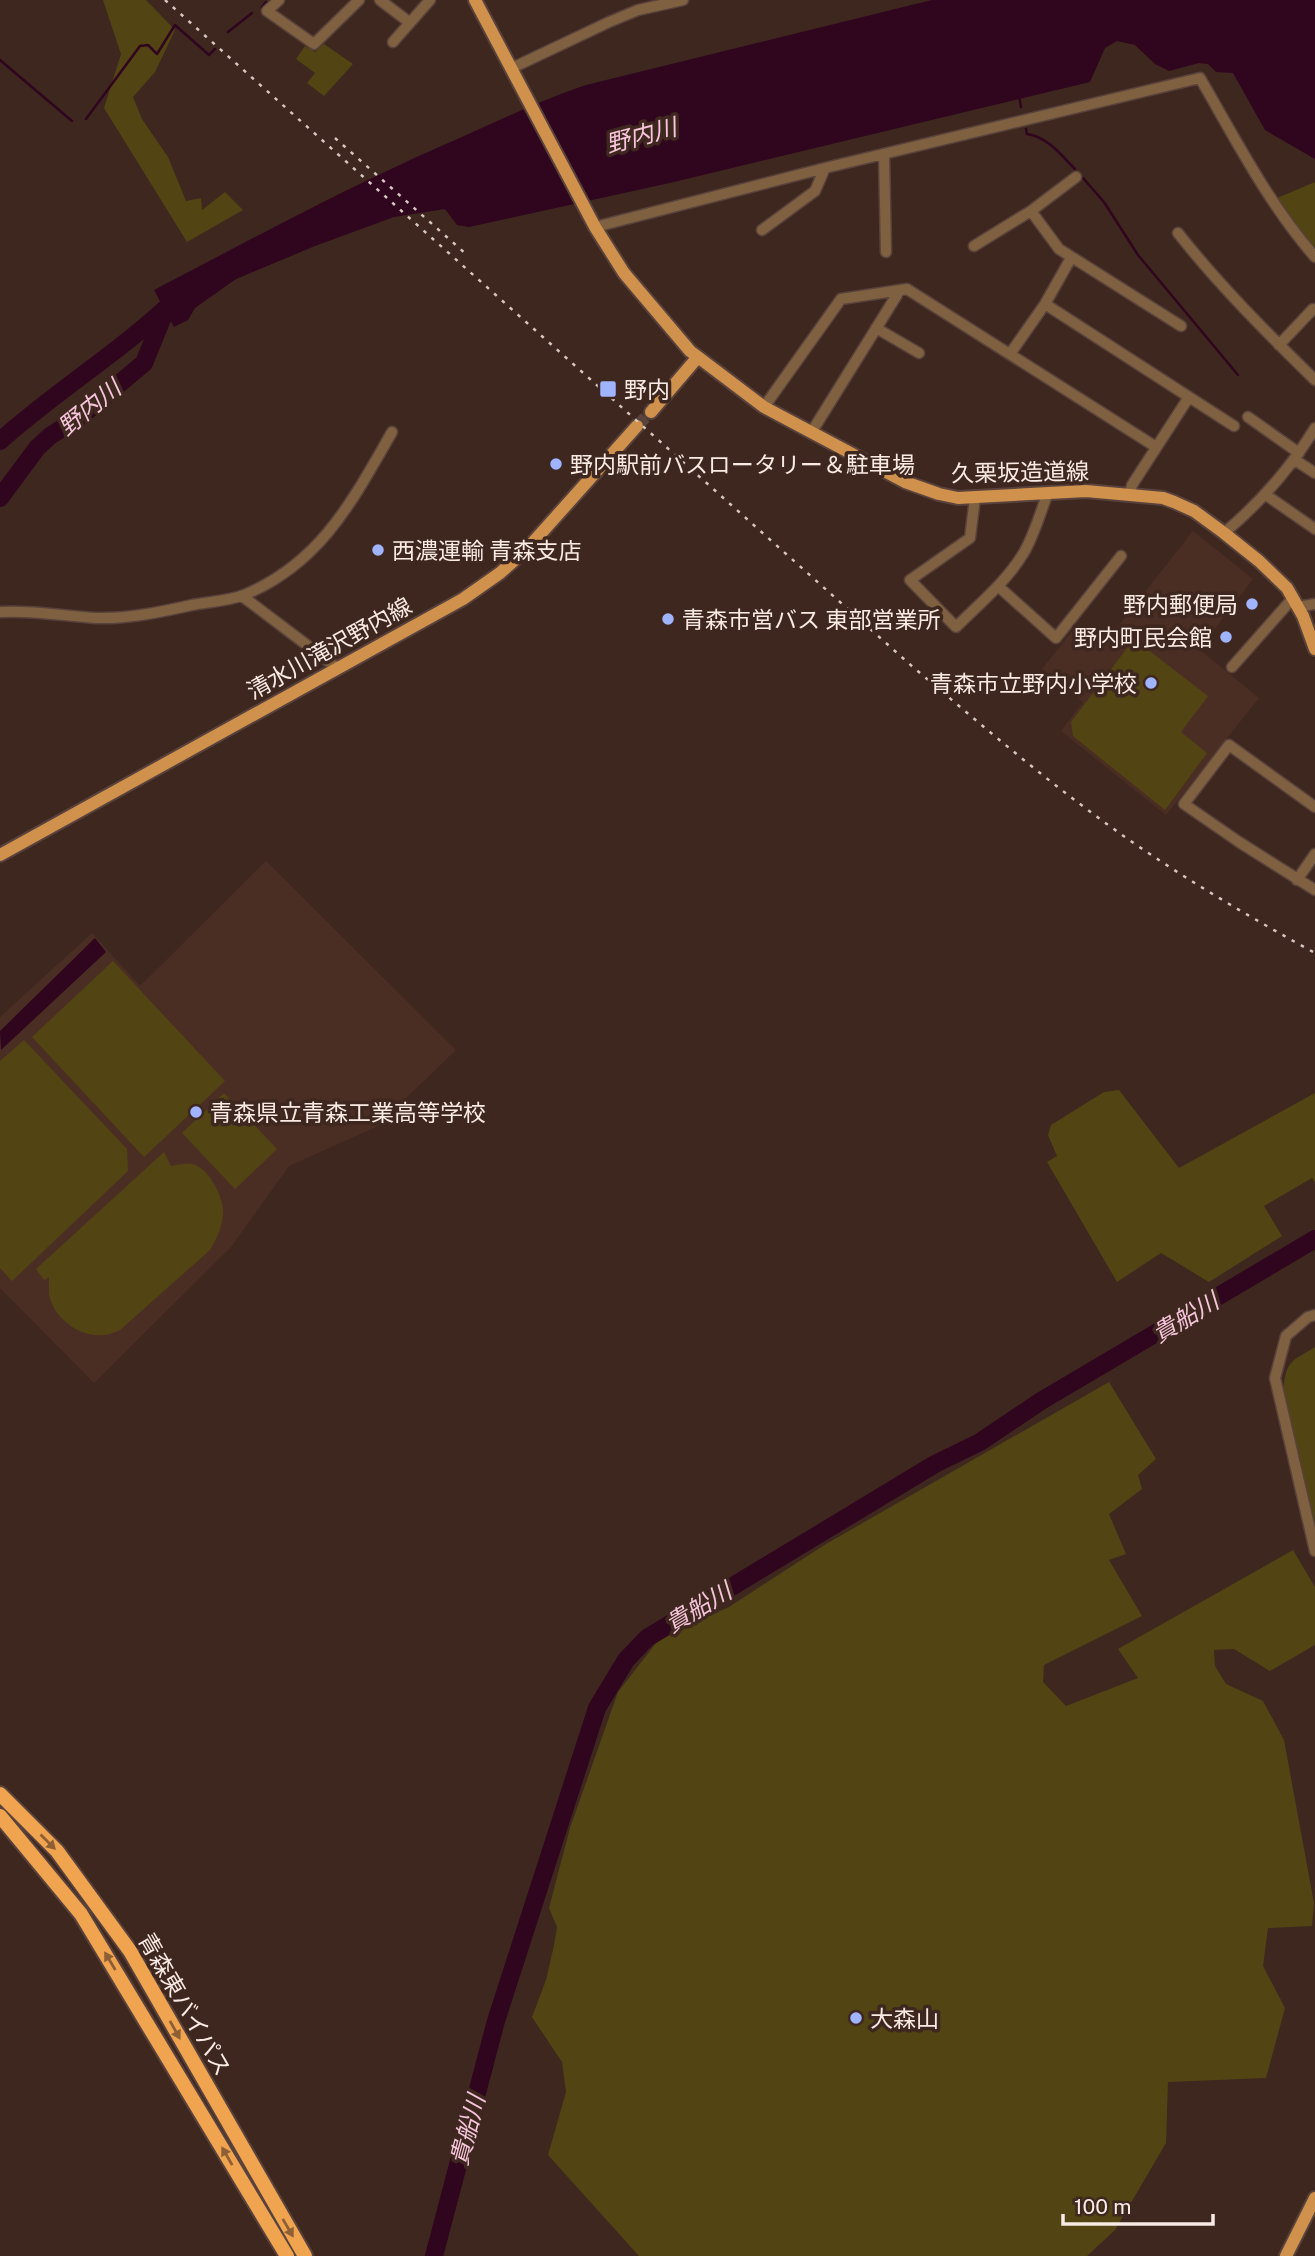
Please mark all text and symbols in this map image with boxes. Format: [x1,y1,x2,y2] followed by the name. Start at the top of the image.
[603,111,682,158] water label: 野内川
[52,372,128,441] water label: 野内川
[624,376,670,403] place label: 野内
[598,379,618,399] marker: 野内
[570,451,915,478] place label: 野内駅前バスロータリー＆駐車場
[548,456,564,472] marker: 野内駅前バスロータリー＆駐車場
[951,457,1089,487] street label: 久栗坂造道線
[392,537,582,564] place label: 西濃運輸 青森支店
[370,542,386,558] marker: 西濃運輸 青森支店
[1123,591,1238,618] place label: 野内郵便局
[242,592,416,704] street label: 清水川滝沢野内線
[1244,596,1260,612] marker: 野内郵便局
[682,606,941,633] place label: 青森市営バス 東部営業所
[660,611,676,627] marker: 青森市営バス 東部営業所
[1074,624,1212,651] place label: 野内町民会館
[1218,629,1234,645] marker: 野内町民会館
[930,670,1137,697] place label: 青森市立野内小学校
[1143,675,1159,691] marker: 青森市立野内小学校
[210,1099,486,1126] place label: 青森県立青森工業高等学校
[188,1104,204,1120] marker: 青森県立青森工業高等学校
[1147,1285,1226,1348] water label: 貴船川
[660,1575,739,1638] water label: 貴船川
[40,1833,56,1850] one-way arrow
[133,1928,237,2080] street label: 青森東バイパス
[103,1951,116,1970] one-way arrow
[870,2005,939,2032] place label: 大森山
[848,2010,864,2026] marker: 大森山
[169,2021,181,2040] one-way arrow
[444,2089,491,2168] water label: 貴船川
[221,2146,233,2165] one-way arrow
[1063,2182,1214,2226] scale bar
[1074,2194,1131,2219] text: 100 m
[282,2218,294,2237] one-way arrow

